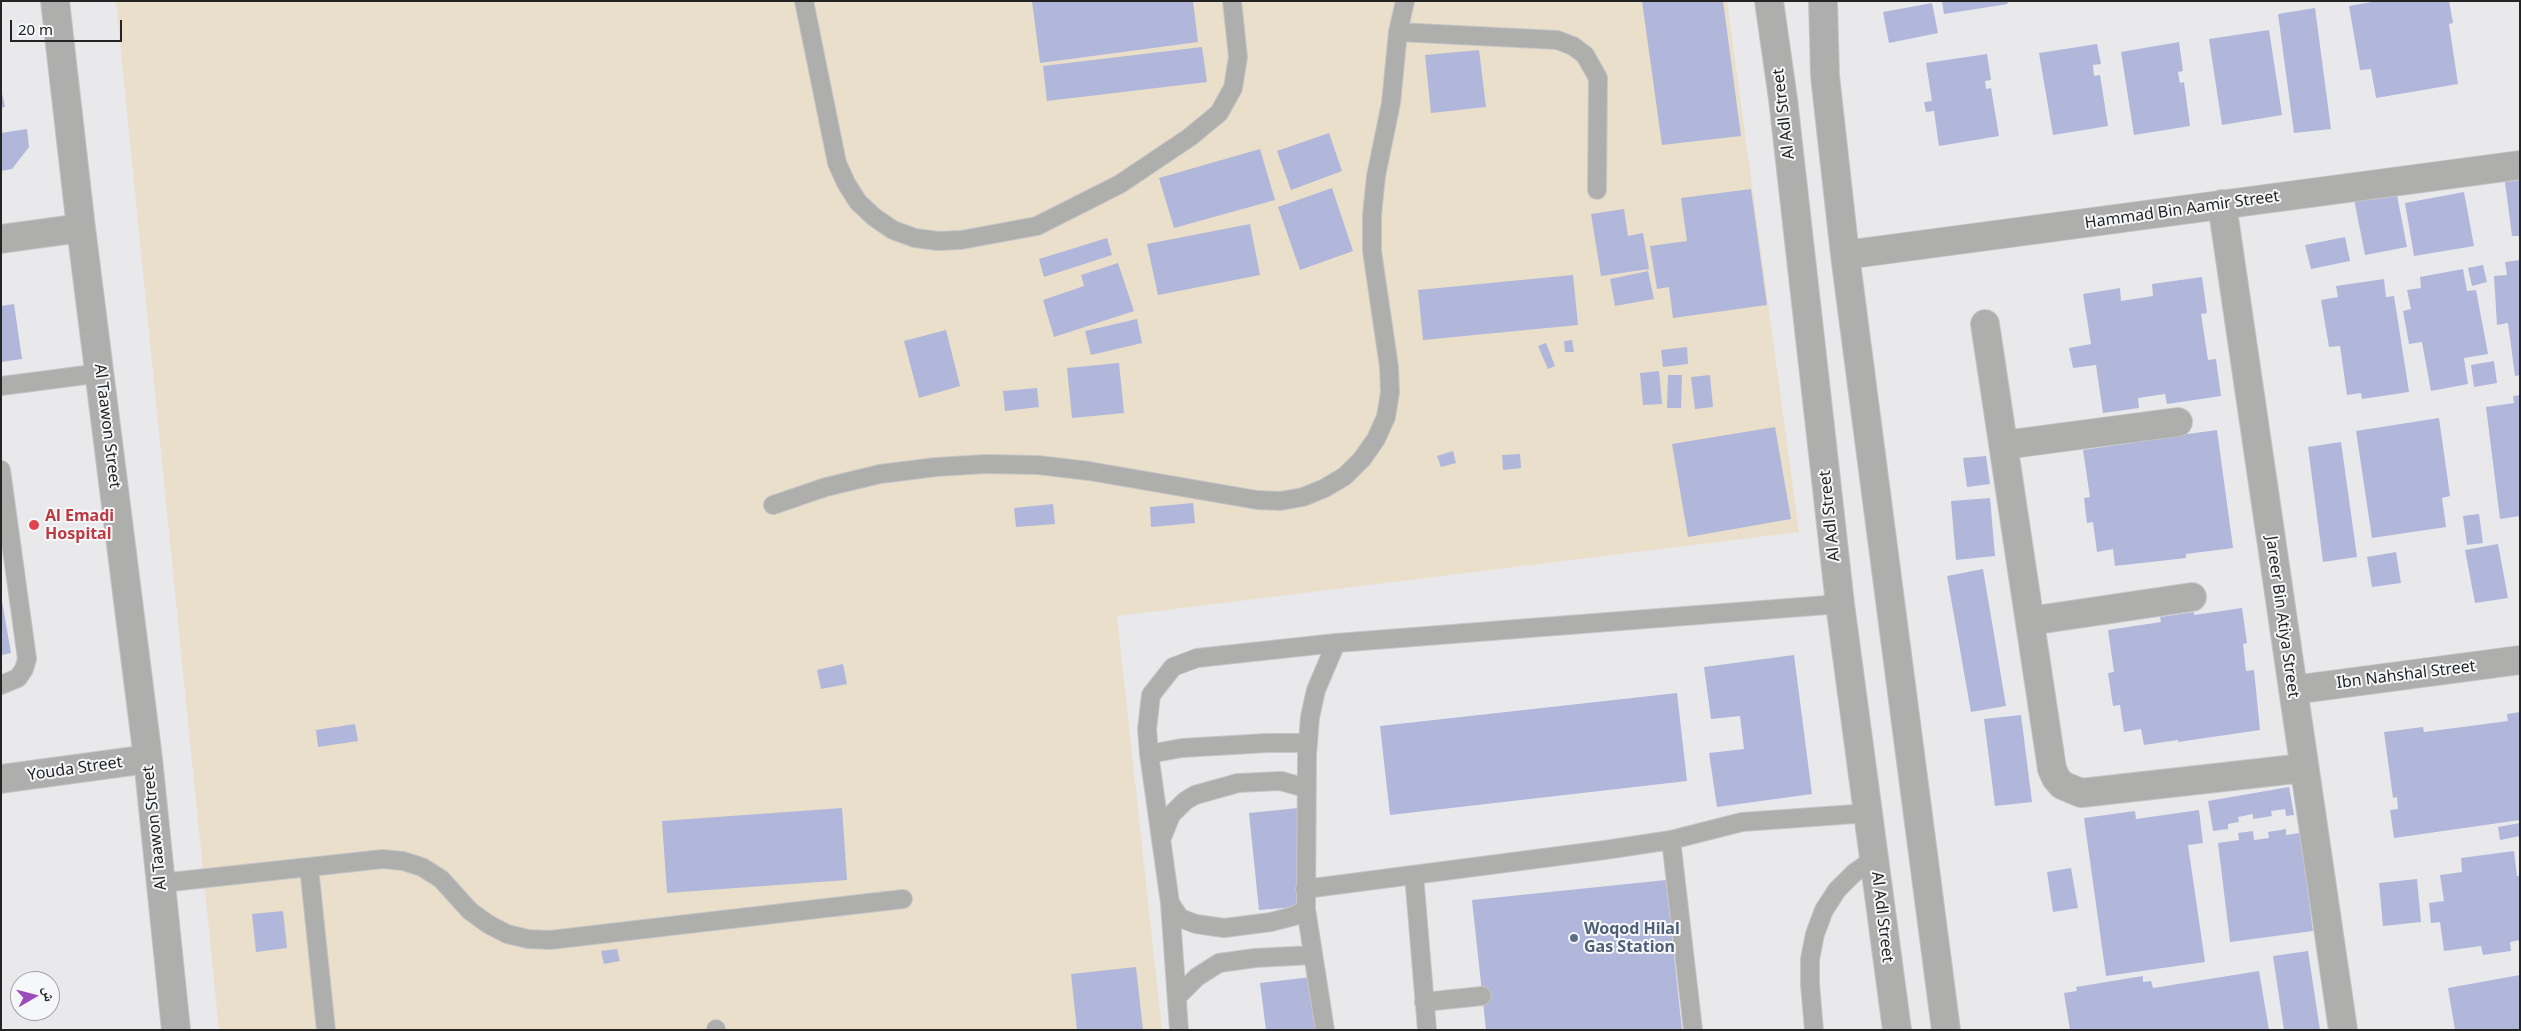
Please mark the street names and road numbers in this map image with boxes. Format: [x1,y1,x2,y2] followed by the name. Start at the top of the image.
[1769,67,1799,161] street label: Al Adl Street
[2084,187,2280,233] street label: Hammad Bin Aamir Street
[90,363,124,489] street label: Al Taawon Street
[1816,469,1844,563] street label: Al Adl Street
[2261,535,2303,699] street label: Jareer Bin Atiya Street
[2335,657,2477,693] street label: Ibn Nahshal Street
[26,753,124,785] street label: Youda Street
[139,765,171,891] street label: Al Taawon Street
[1867,870,1897,964] street label: Al Adl Street

